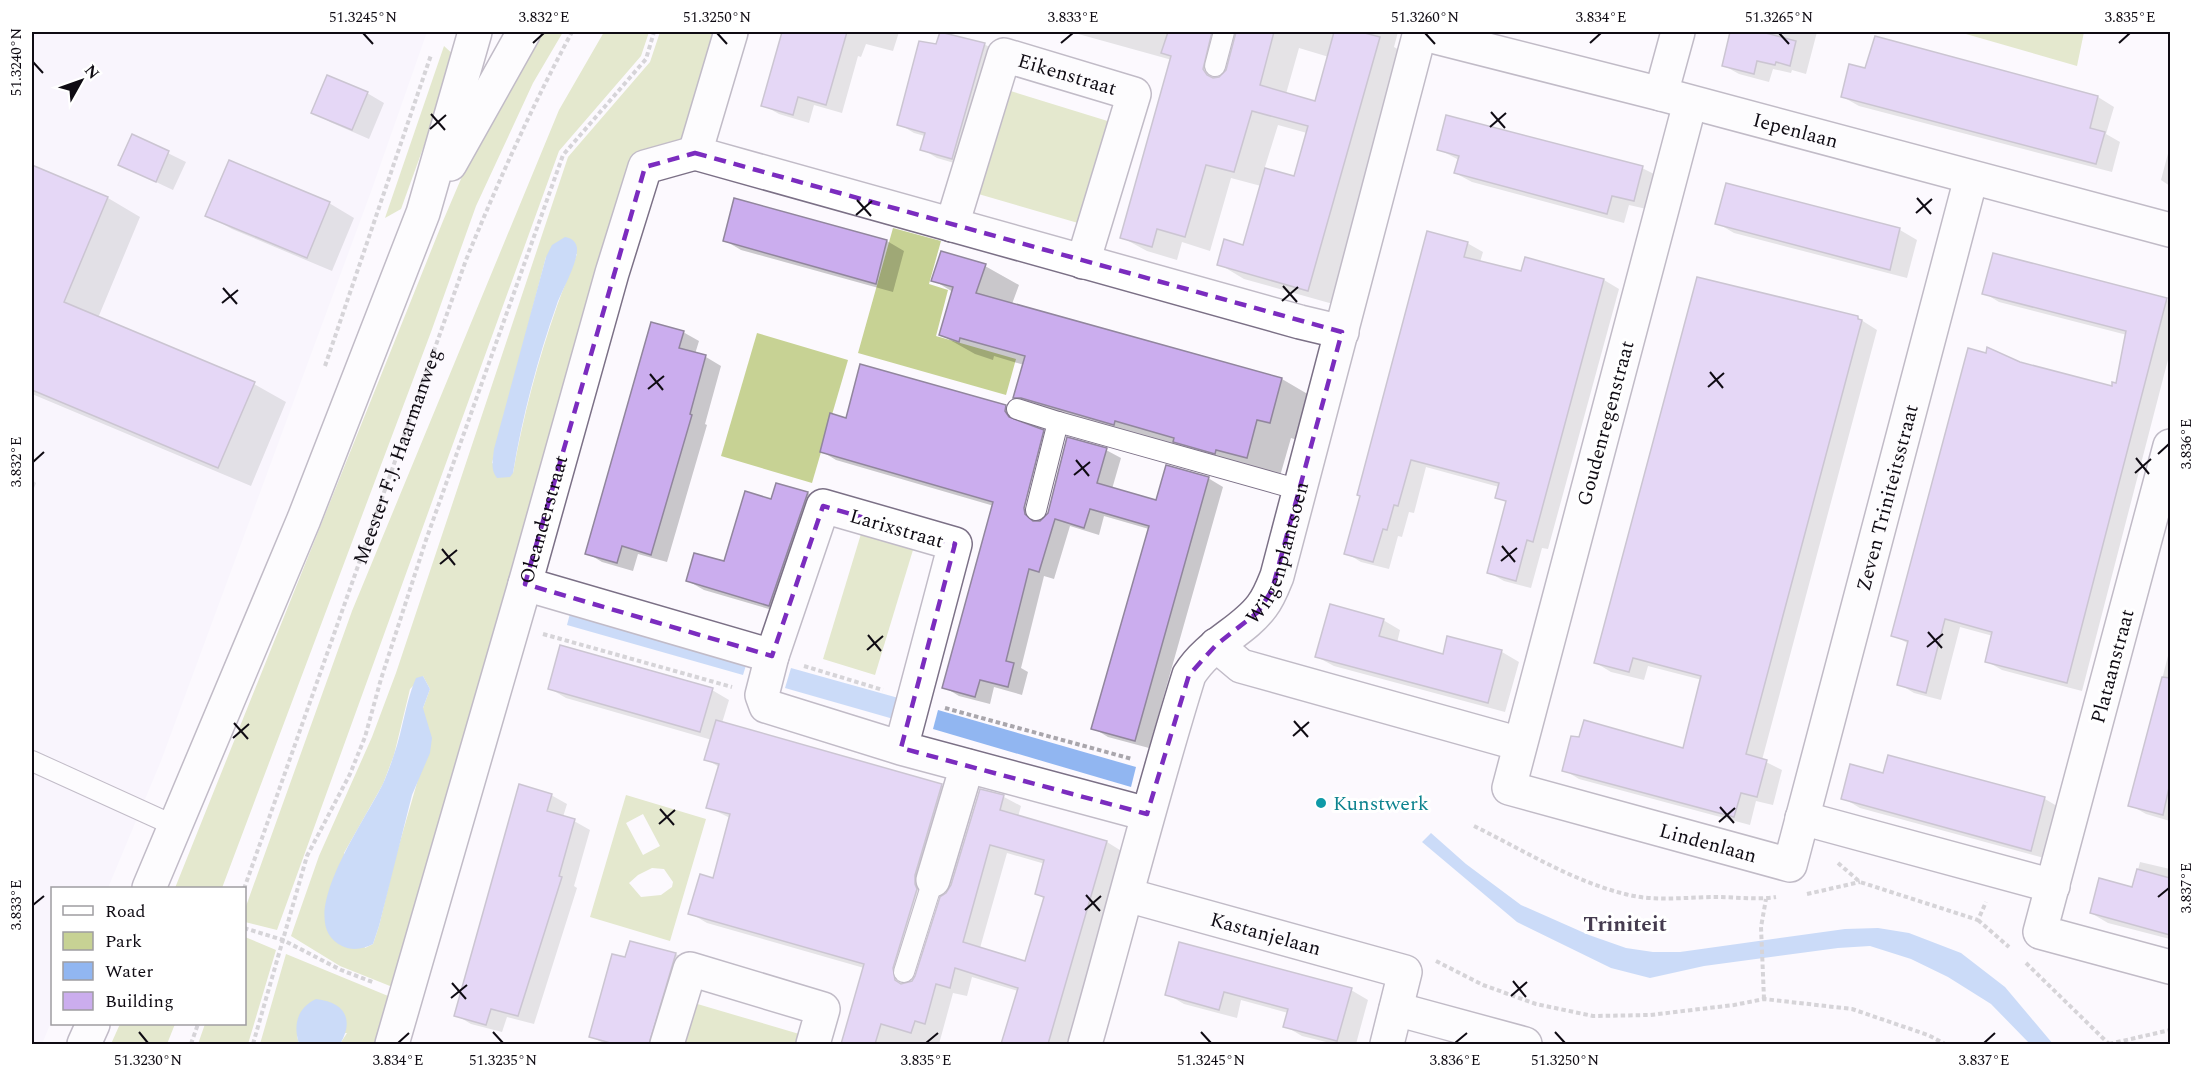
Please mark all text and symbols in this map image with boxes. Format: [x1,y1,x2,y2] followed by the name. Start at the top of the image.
[329,6,397,29] text: 51.3245°N
[518,6,570,29] text: 3.832°E
[683,6,751,29] text: 51.3250°N
[1047,6,1099,29] text: 3.833°E
[1391,6,1459,29] text: 51.3260°N
[1575,6,1627,29] text: 3.834°E
[1745,6,1813,29] text: 51.3265°N
[2104,6,2156,29] text: 3.835°E
[5,28,28,96] text: 51.3240°N
[1014,46,1120,104] street label: Eikenstraat
[51,51,111,111] north arrow
[78,59,105,85] text: N
[1749,105,1841,157] street label: Iepenlaan
[1569,337,1642,509] street label: Goudenregenstraat
[346,344,450,569] street label: Meester F.J. Haarmanweg
[1849,401,1927,594] street label: Zeven Triniteitsstraat
[2175,418,2198,470] text: 3.836°E
[5,436,28,488] text: 3.832°E
[512,452,576,587] street label: Oleanderstraat
[1239,479,1317,632] street label: Wilgenplantsoen
[846,501,947,557] street label: Larixstraat
[2083,606,2143,727] street label: Plataanstraat
[1333,789,1429,819] place label: Kunstwerk
[1314,796,1328,810] marker: Kunstwerk
[1656,816,1760,871] street label: Lindenlaan
[2175,862,2198,914] text: 3.837°E
[5,879,28,931] text: 3.833°E
[51,887,246,1025] legend
[105,898,146,925] text: Road
[1207,905,1324,964] street label: Kastanjelaan
[1583,909,1667,941] district label: Triniteit
[105,928,142,955] text: Park
[105,958,153,985] text: Water
[105,988,174,1015] text: Building
[114,1049,182,1072] text: 51.3230°N
[372,1049,424,1072] text: 3.834°E
[469,1049,537,1072] text: 51.3235°N
[900,1049,952,1072] text: 3.835°E
[1177,1049,1245,1072] text: 51.3245°N
[1429,1049,1481,1072] text: 3.836°E
[1531,1049,1599,1072] text: 51.3250°N
[1958,1049,2010,1072] text: 3.837°E

